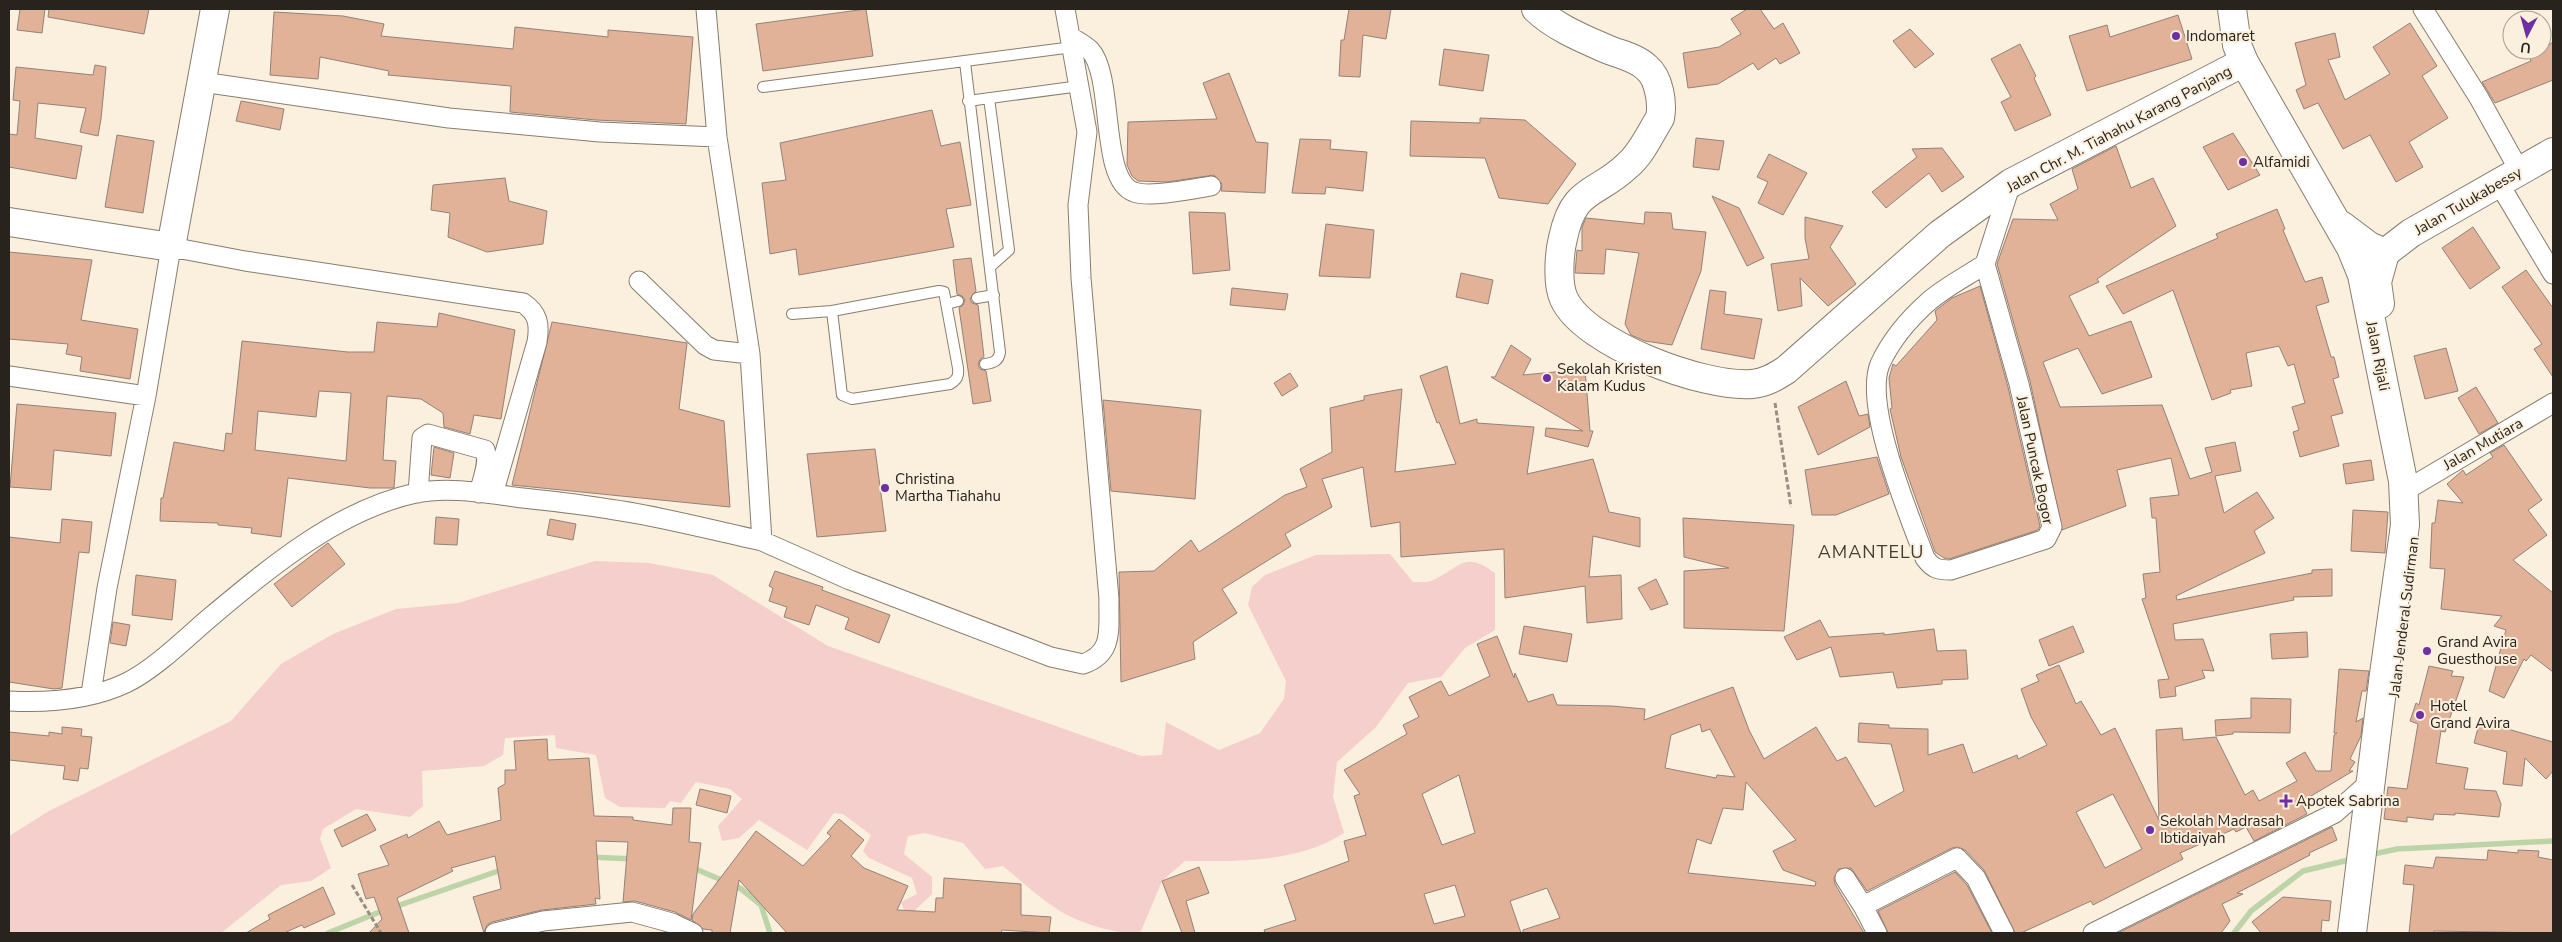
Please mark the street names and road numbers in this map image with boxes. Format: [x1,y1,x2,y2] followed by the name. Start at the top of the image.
[2002,61,2235,198] street label: Jalan Chr. M. Tiahahu Karang Panjang
[2410,162,2526,240] street label: Jalan Tulukabessy
[2361,319,2395,393] street label: Jalan Rijali
[2011,393,2059,527] street label: Jalan Puncak Bogor
[2439,413,2526,475] street label: Jalan Mutiara
[2384,536,2424,699] street label: Jalan Jenderal Sudirman

